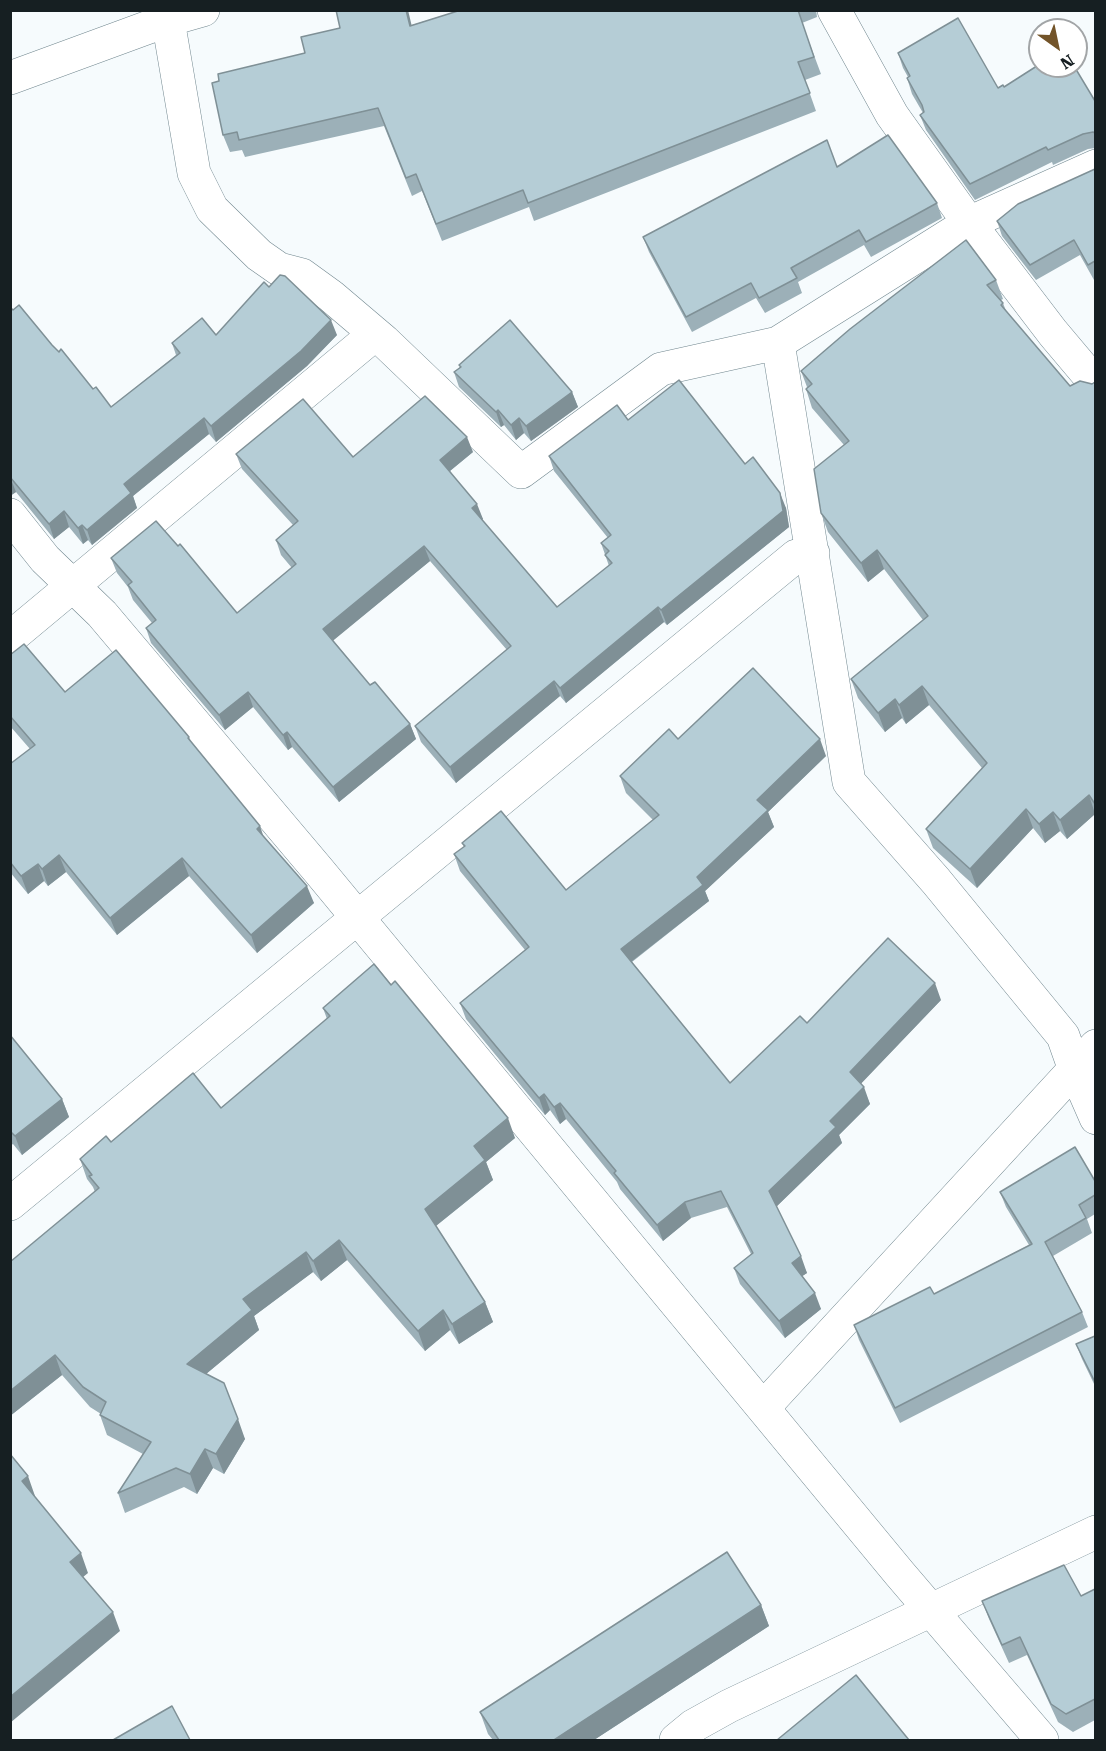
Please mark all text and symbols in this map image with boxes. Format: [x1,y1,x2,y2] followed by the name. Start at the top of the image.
[1028,18,1088,78] north arrow
[1057,51,1077,73] text: N

